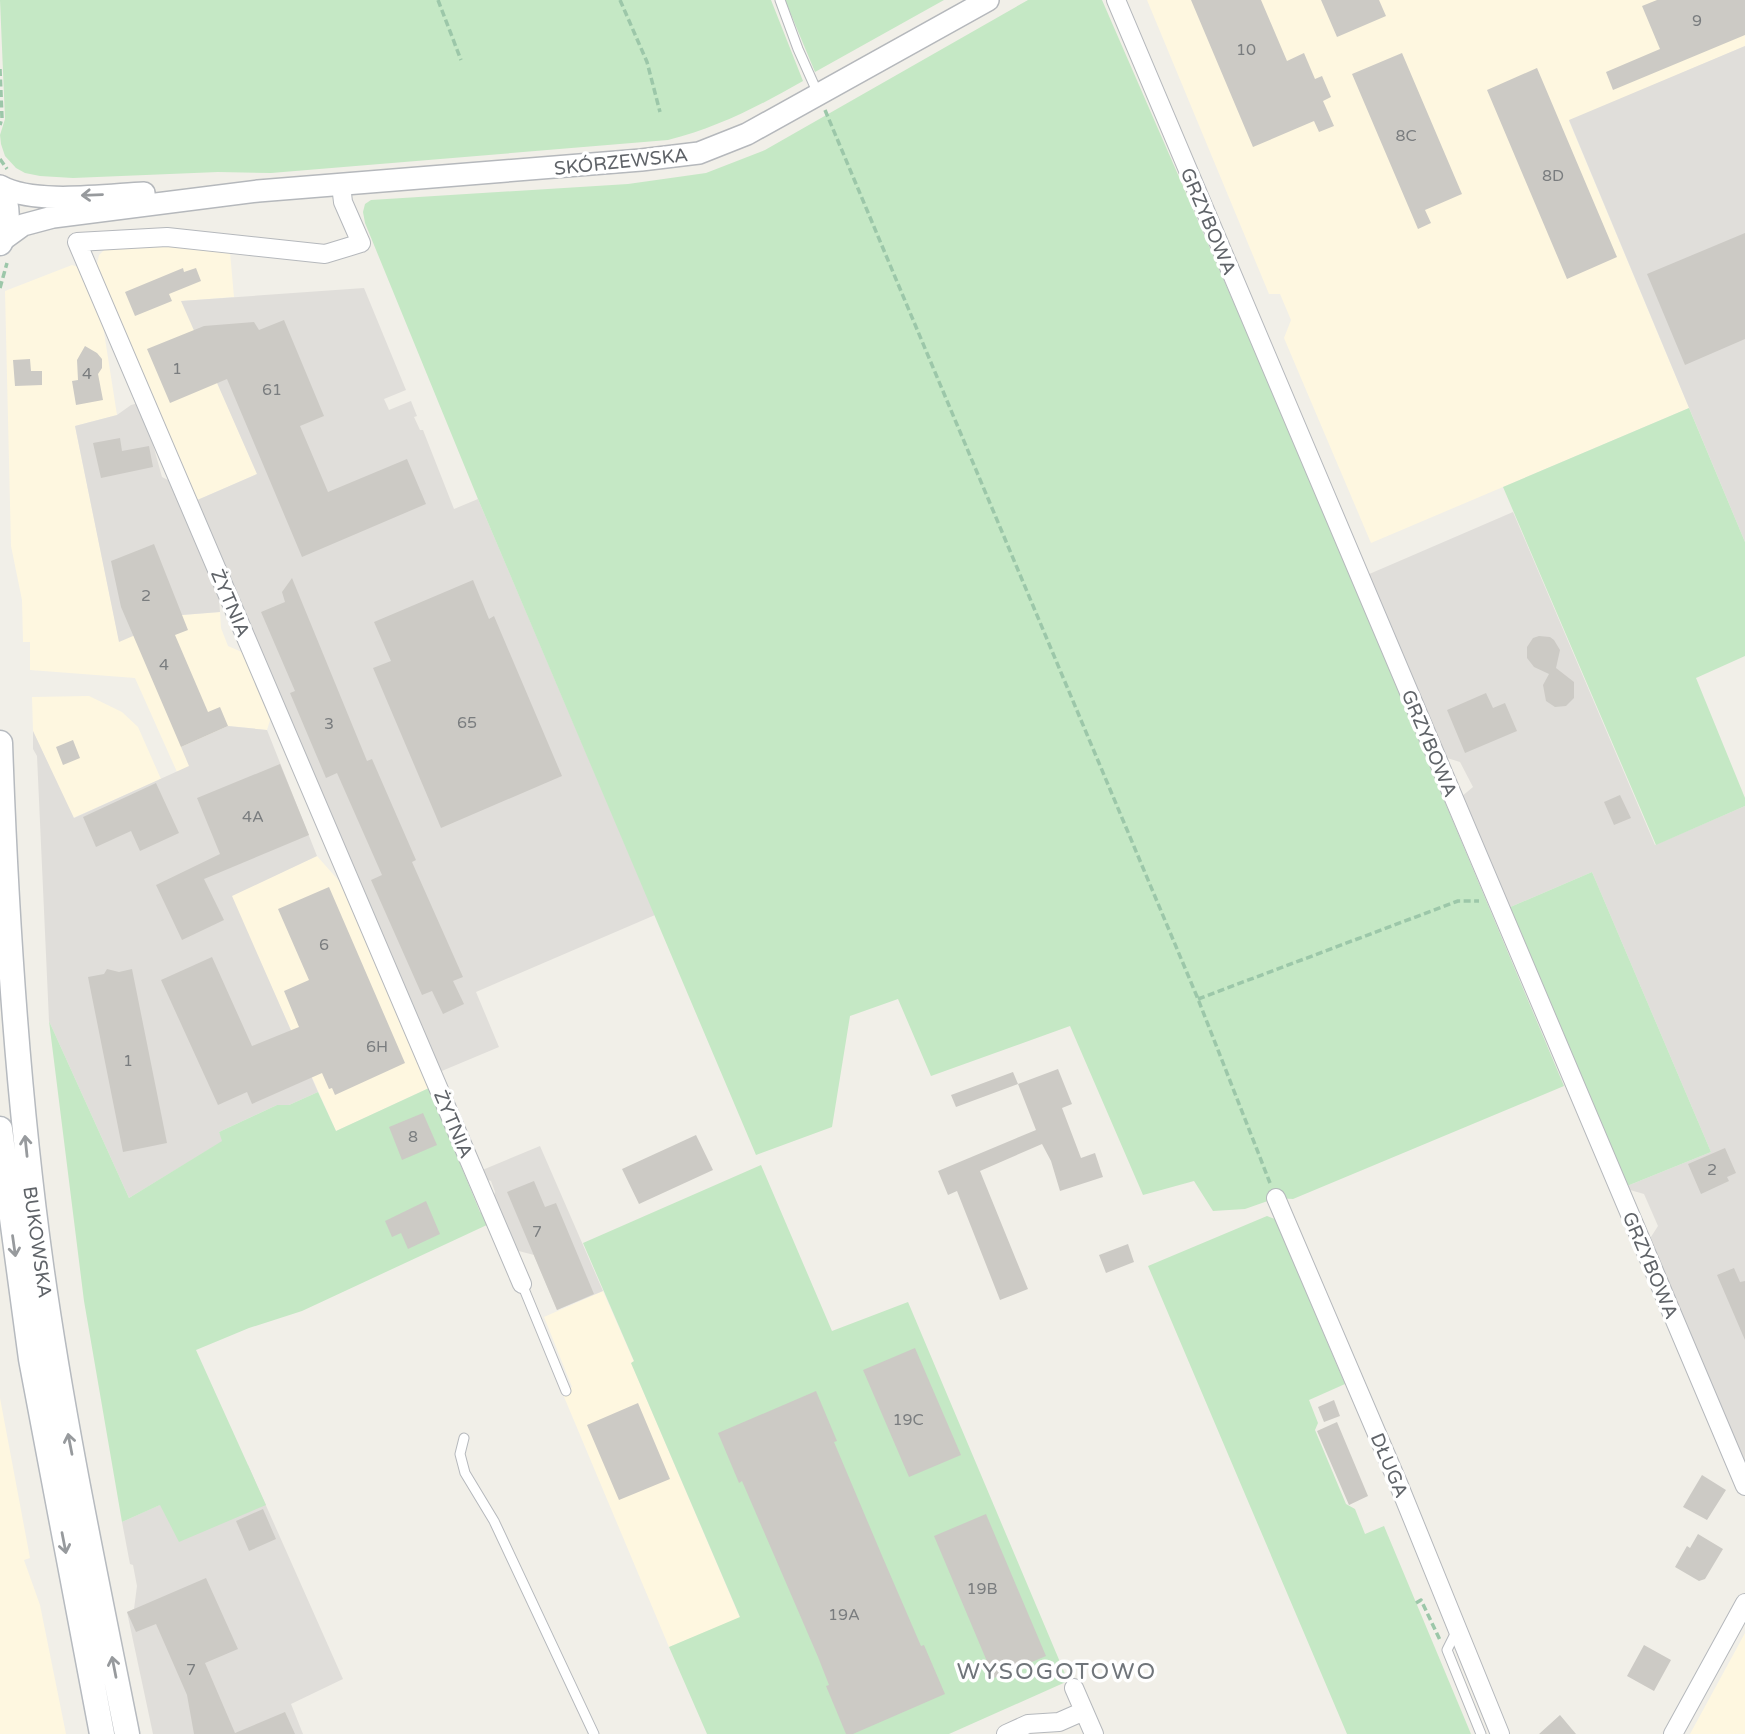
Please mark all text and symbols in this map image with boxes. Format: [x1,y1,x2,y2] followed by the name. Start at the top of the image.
[1692,11,1702,31] house number: 9
[1236,40,1256,60] house number: 10
[1395,126,1417,146] house number: 8C
[553,143,689,180] street label: SKÓRZEWSKA
[1176,165,1241,278] street label: GRZYBOWA
[1542,166,1564,186] house number: 8D
[81,189,104,202] one-way arrow
[172,359,182,379] house number: 1
[82,364,92,384] house number: 4
[262,380,282,400] house number: 61
[206,566,254,641] street label: ŻYTNIA
[141,586,151,606] house number: 2
[159,655,169,675] house number: 4
[1397,687,1462,800] street label: GRZYBOWA
[457,713,477,733] house number: 65
[324,714,334,734] house number: 3
[242,807,264,827] house number: 4A
[319,935,329,955] house number: 6
[366,1037,388,1057] house number: 6H
[123,1051,133,1071] house number: 1
[429,1087,477,1162] street label: ŻYTNIA
[408,1127,418,1147] house number: 8
[20,1135,33,1158] one-way arrow
[1707,1160,1717,1180] house number: 2
[18,1185,56,1299] street label: BUKOWSKA
[1618,1209,1683,1322] street label: GRZYBOWA
[532,1222,542,1242] house number: 7
[8,1234,21,1257] one-way arrow
[892,1410,924,1430] house number: 19C
[1366,1430,1412,1501] street label: DŁUGA
[63,1433,76,1456] one-way arrow
[58,1531,72,1554] one-way arrow
[966,1579,998,1599] house number: 19B
[828,1605,860,1625] house number: 19A
[106,1656,120,1679] one-way arrow
[957,1658,1157,1686] district label: WYSOGOTOWO
[186,1660,196,1680] house number: 7

